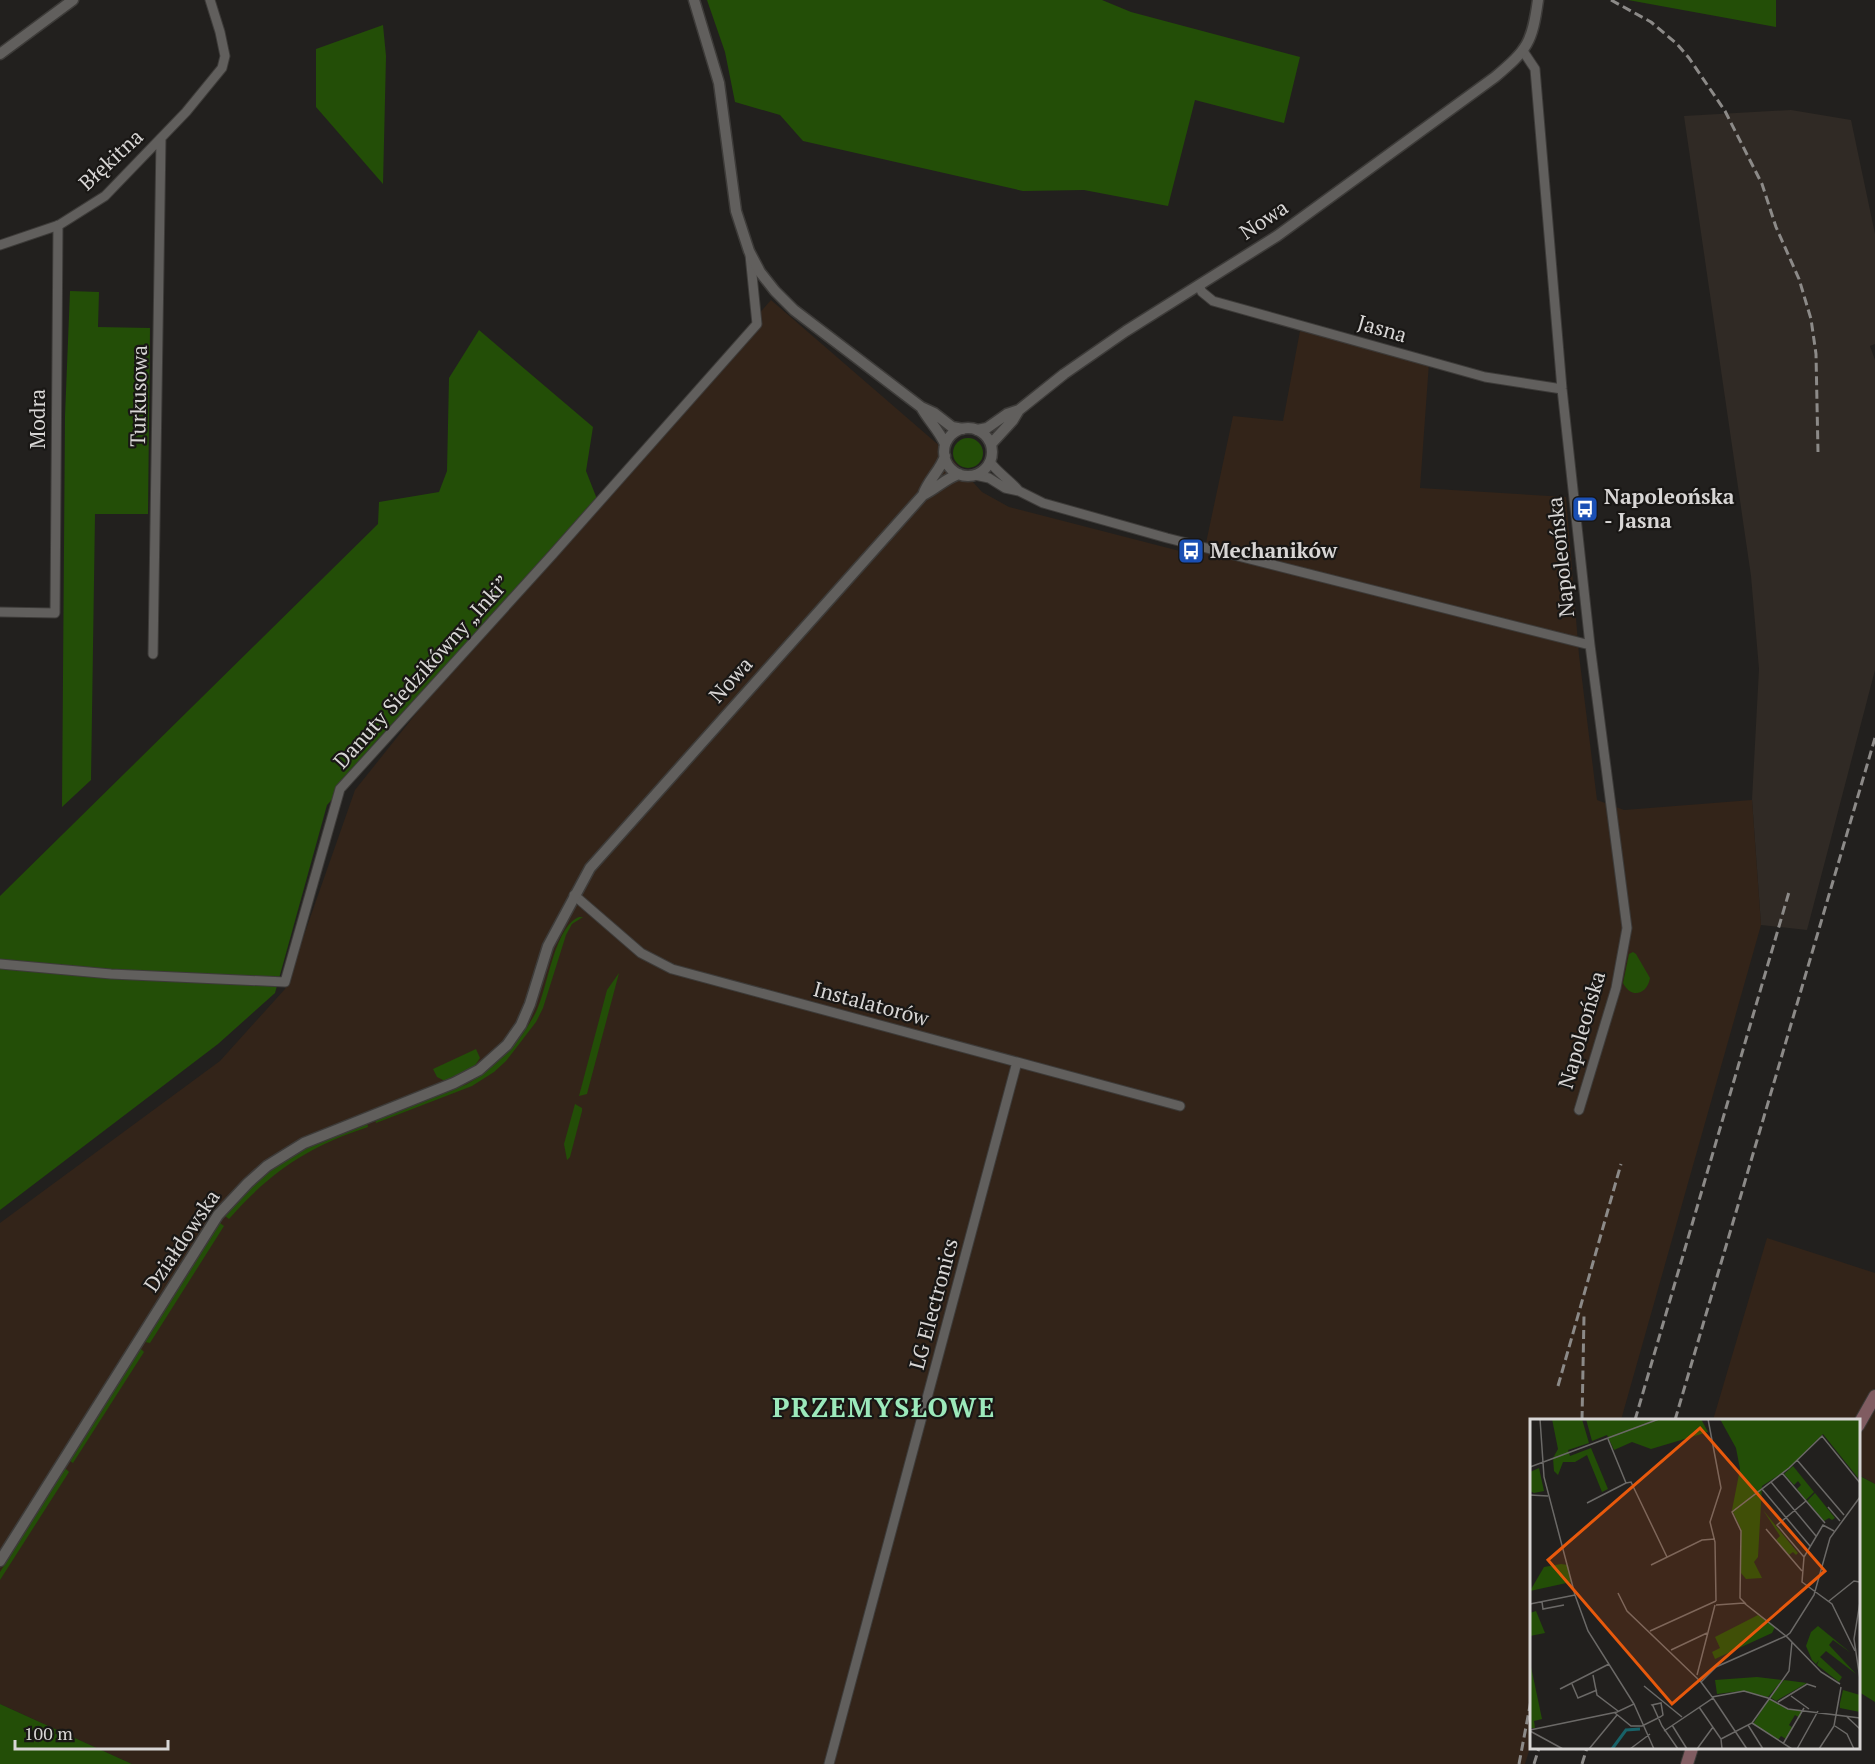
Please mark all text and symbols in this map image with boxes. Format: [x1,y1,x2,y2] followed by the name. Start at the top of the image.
[72,122,149,196] street label: Błękitna
[1234,193,1293,245] street label: Nowa
[1354,308,1411,348] street label: Jasna
[123,344,153,447] street label: Turkusowa
[23,389,51,449] street label: Modra
[1604,482,1735,534] place label: Napoleońska - Jasna
[1570,494,1600,524] bus stop icon: Napoleońska - Jasna
[1540,495,1580,619] street label: Napoleońska
[1176,536,1206,566] bus stop icon: Mechaników
[1210,536,1338,564] place label: Mechaników
[327,569,516,774] street label: Danuty Siedzikówny „Inki”
[702,650,759,708] street label: Nowa
[1551,967,1611,1092] street label: Napoleońska
[810,974,933,1032] street label: Instalatorów
[137,1184,226,1297] street label: Działdowska
[902,1235,964,1372] street label: LG Electronics
[772,1389,996,1425] district label: PRZEMYSŁOWE
[1530,1419,1860,1749] inset map
[15,1713,168,1751] scale bar
[24,1721,73,1745] text: 100 m

